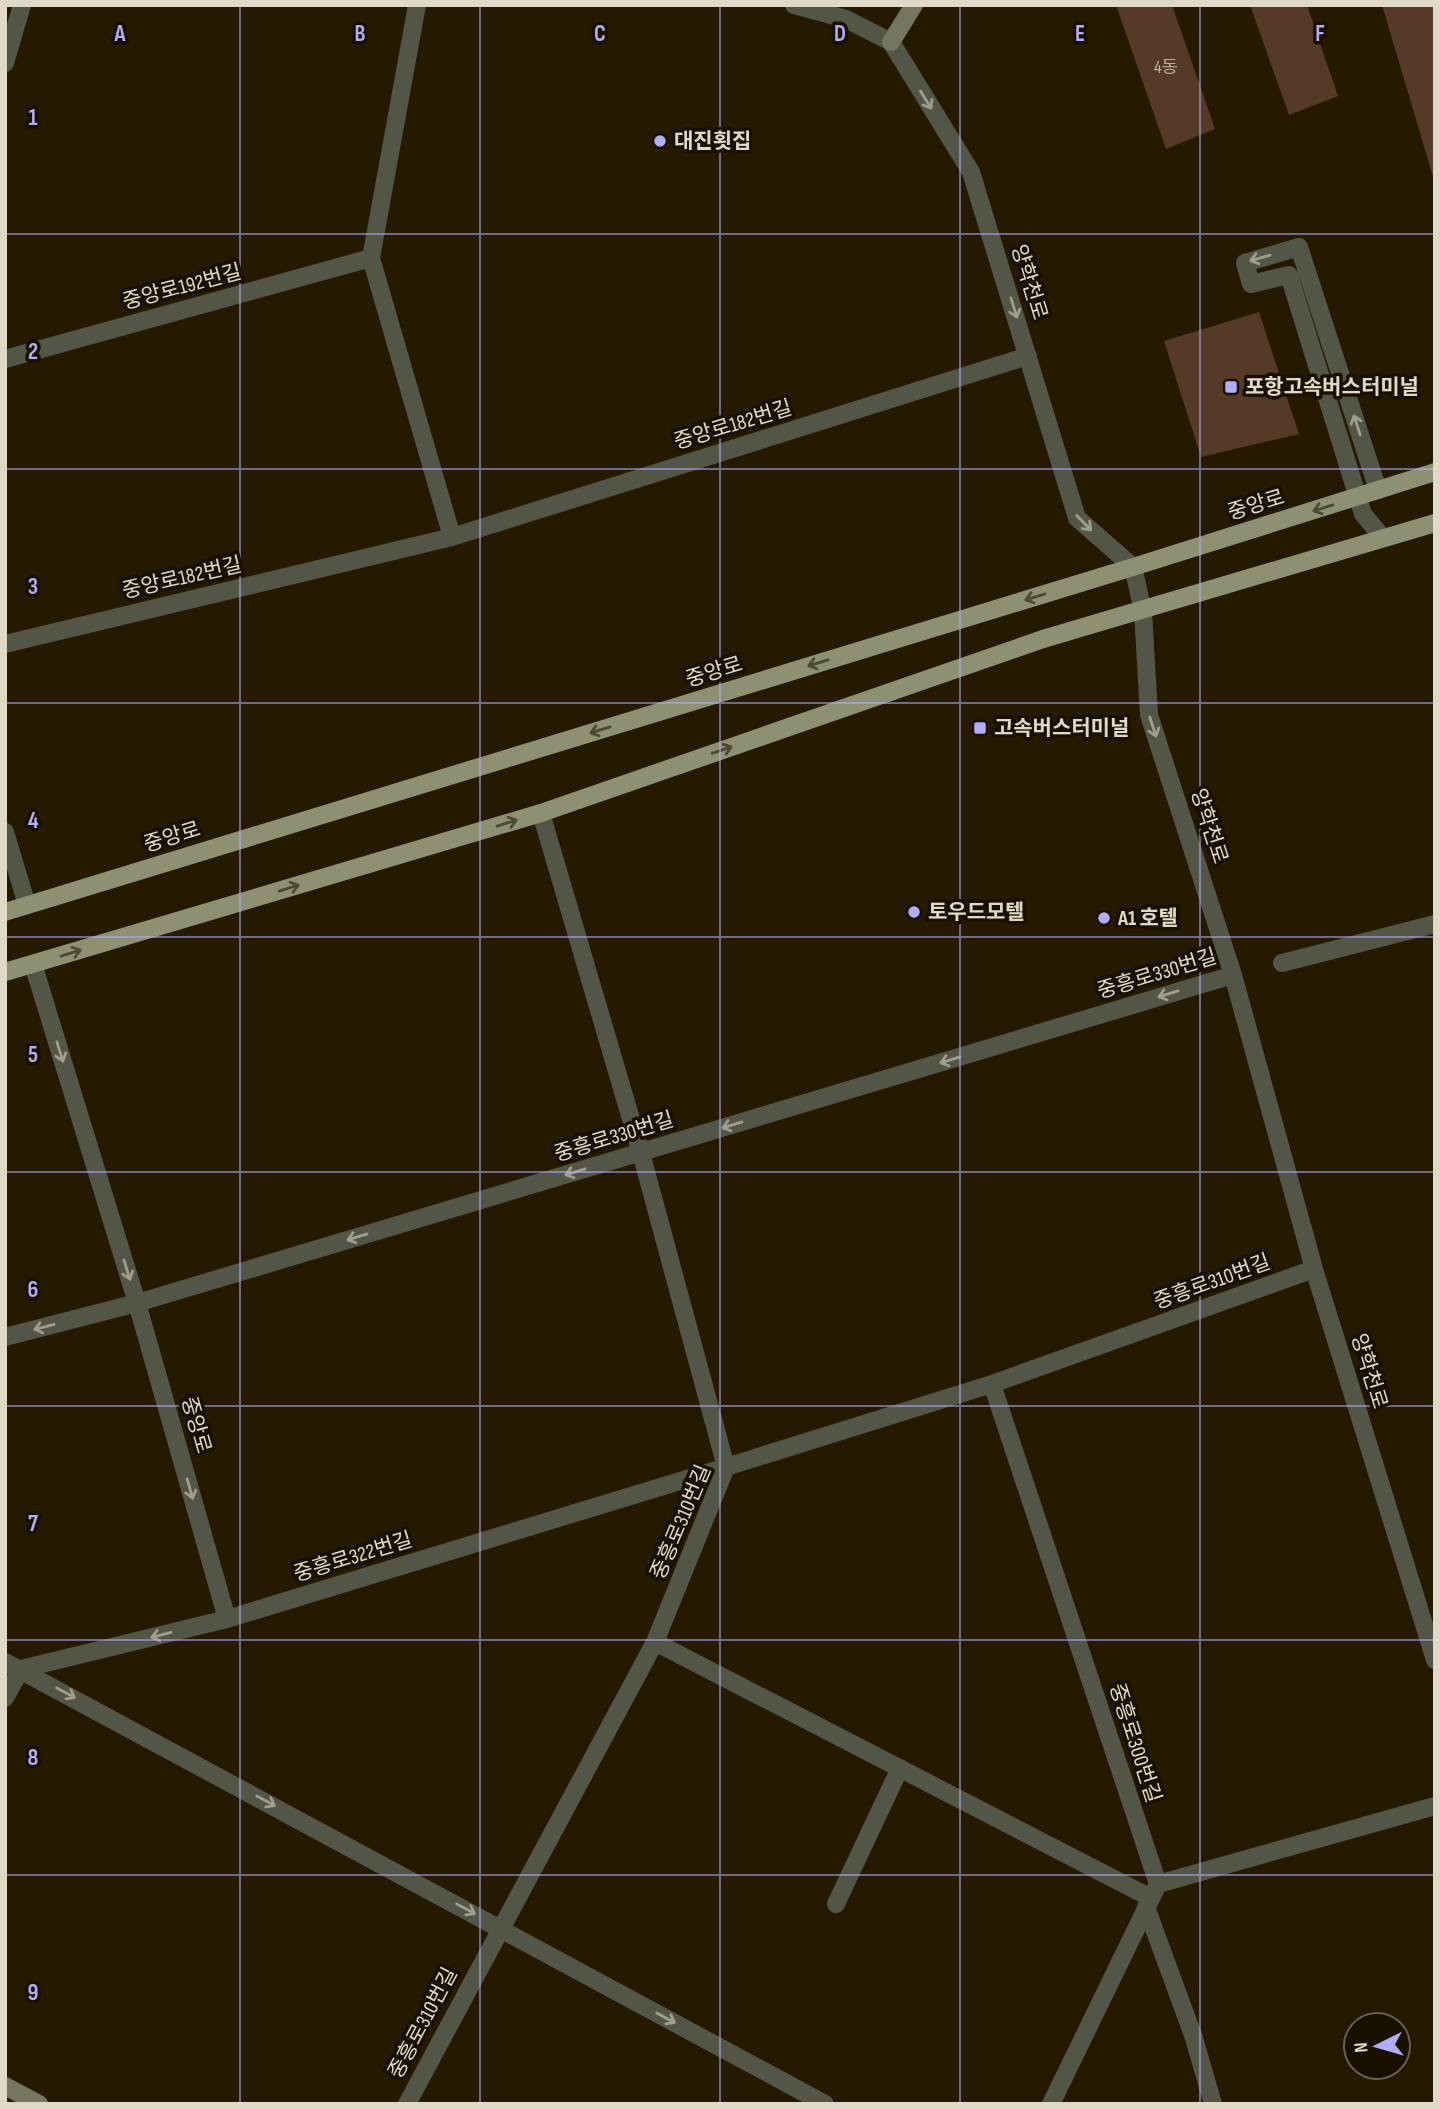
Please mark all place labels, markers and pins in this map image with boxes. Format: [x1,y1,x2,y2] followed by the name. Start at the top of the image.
[674,129,751,154] place label: 대진횟집
[652,133,668,149] marker: 대진횟집
[1245,375,1419,400] place label: 포항고속버스터미널
[1223,379,1239,395] marker: 포항고속버스터미널
[994,716,1129,741] place label: 고속버스터미널
[972,720,988,736] marker: 고속버스터미널
[928,900,1025,925] place label: 토우드모텔
[906,904,922,920] marker: 토우드모텔
[1117,906,1178,931] place label: A1 호텔
[1096,910,1112,926] marker: A1 호텔

